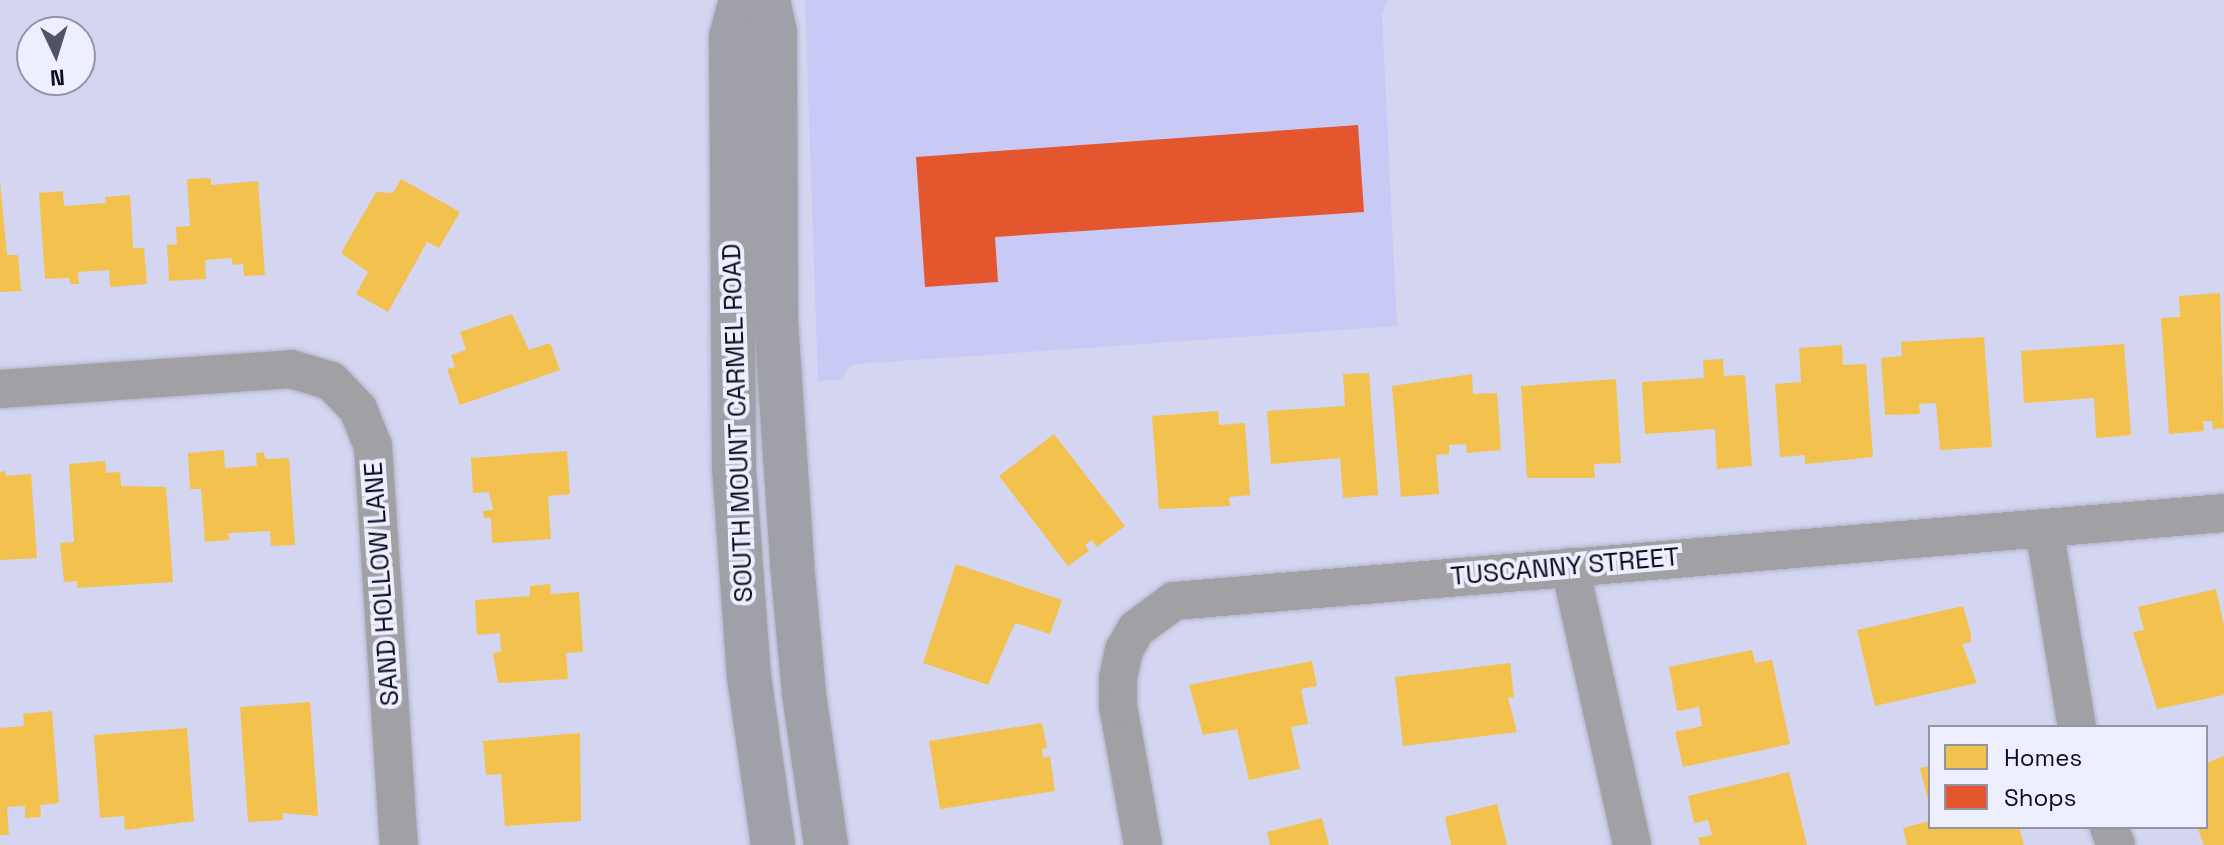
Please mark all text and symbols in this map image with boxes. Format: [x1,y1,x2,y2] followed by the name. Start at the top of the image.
[16,16,96,96] north arrow
[49,63,66,92] text: N
[716,242,760,604] street label: SOUTH MOUNT CARMEL ROAD
[358,461,406,707] street label: SAND HOLLOW LANE
[1449,541,1681,593] street label: TUSCANNY STREET
[1928,725,2208,829] legend
[2004,742,2082,773] text: Homes
[2004,782,2076,813] text: Shops

